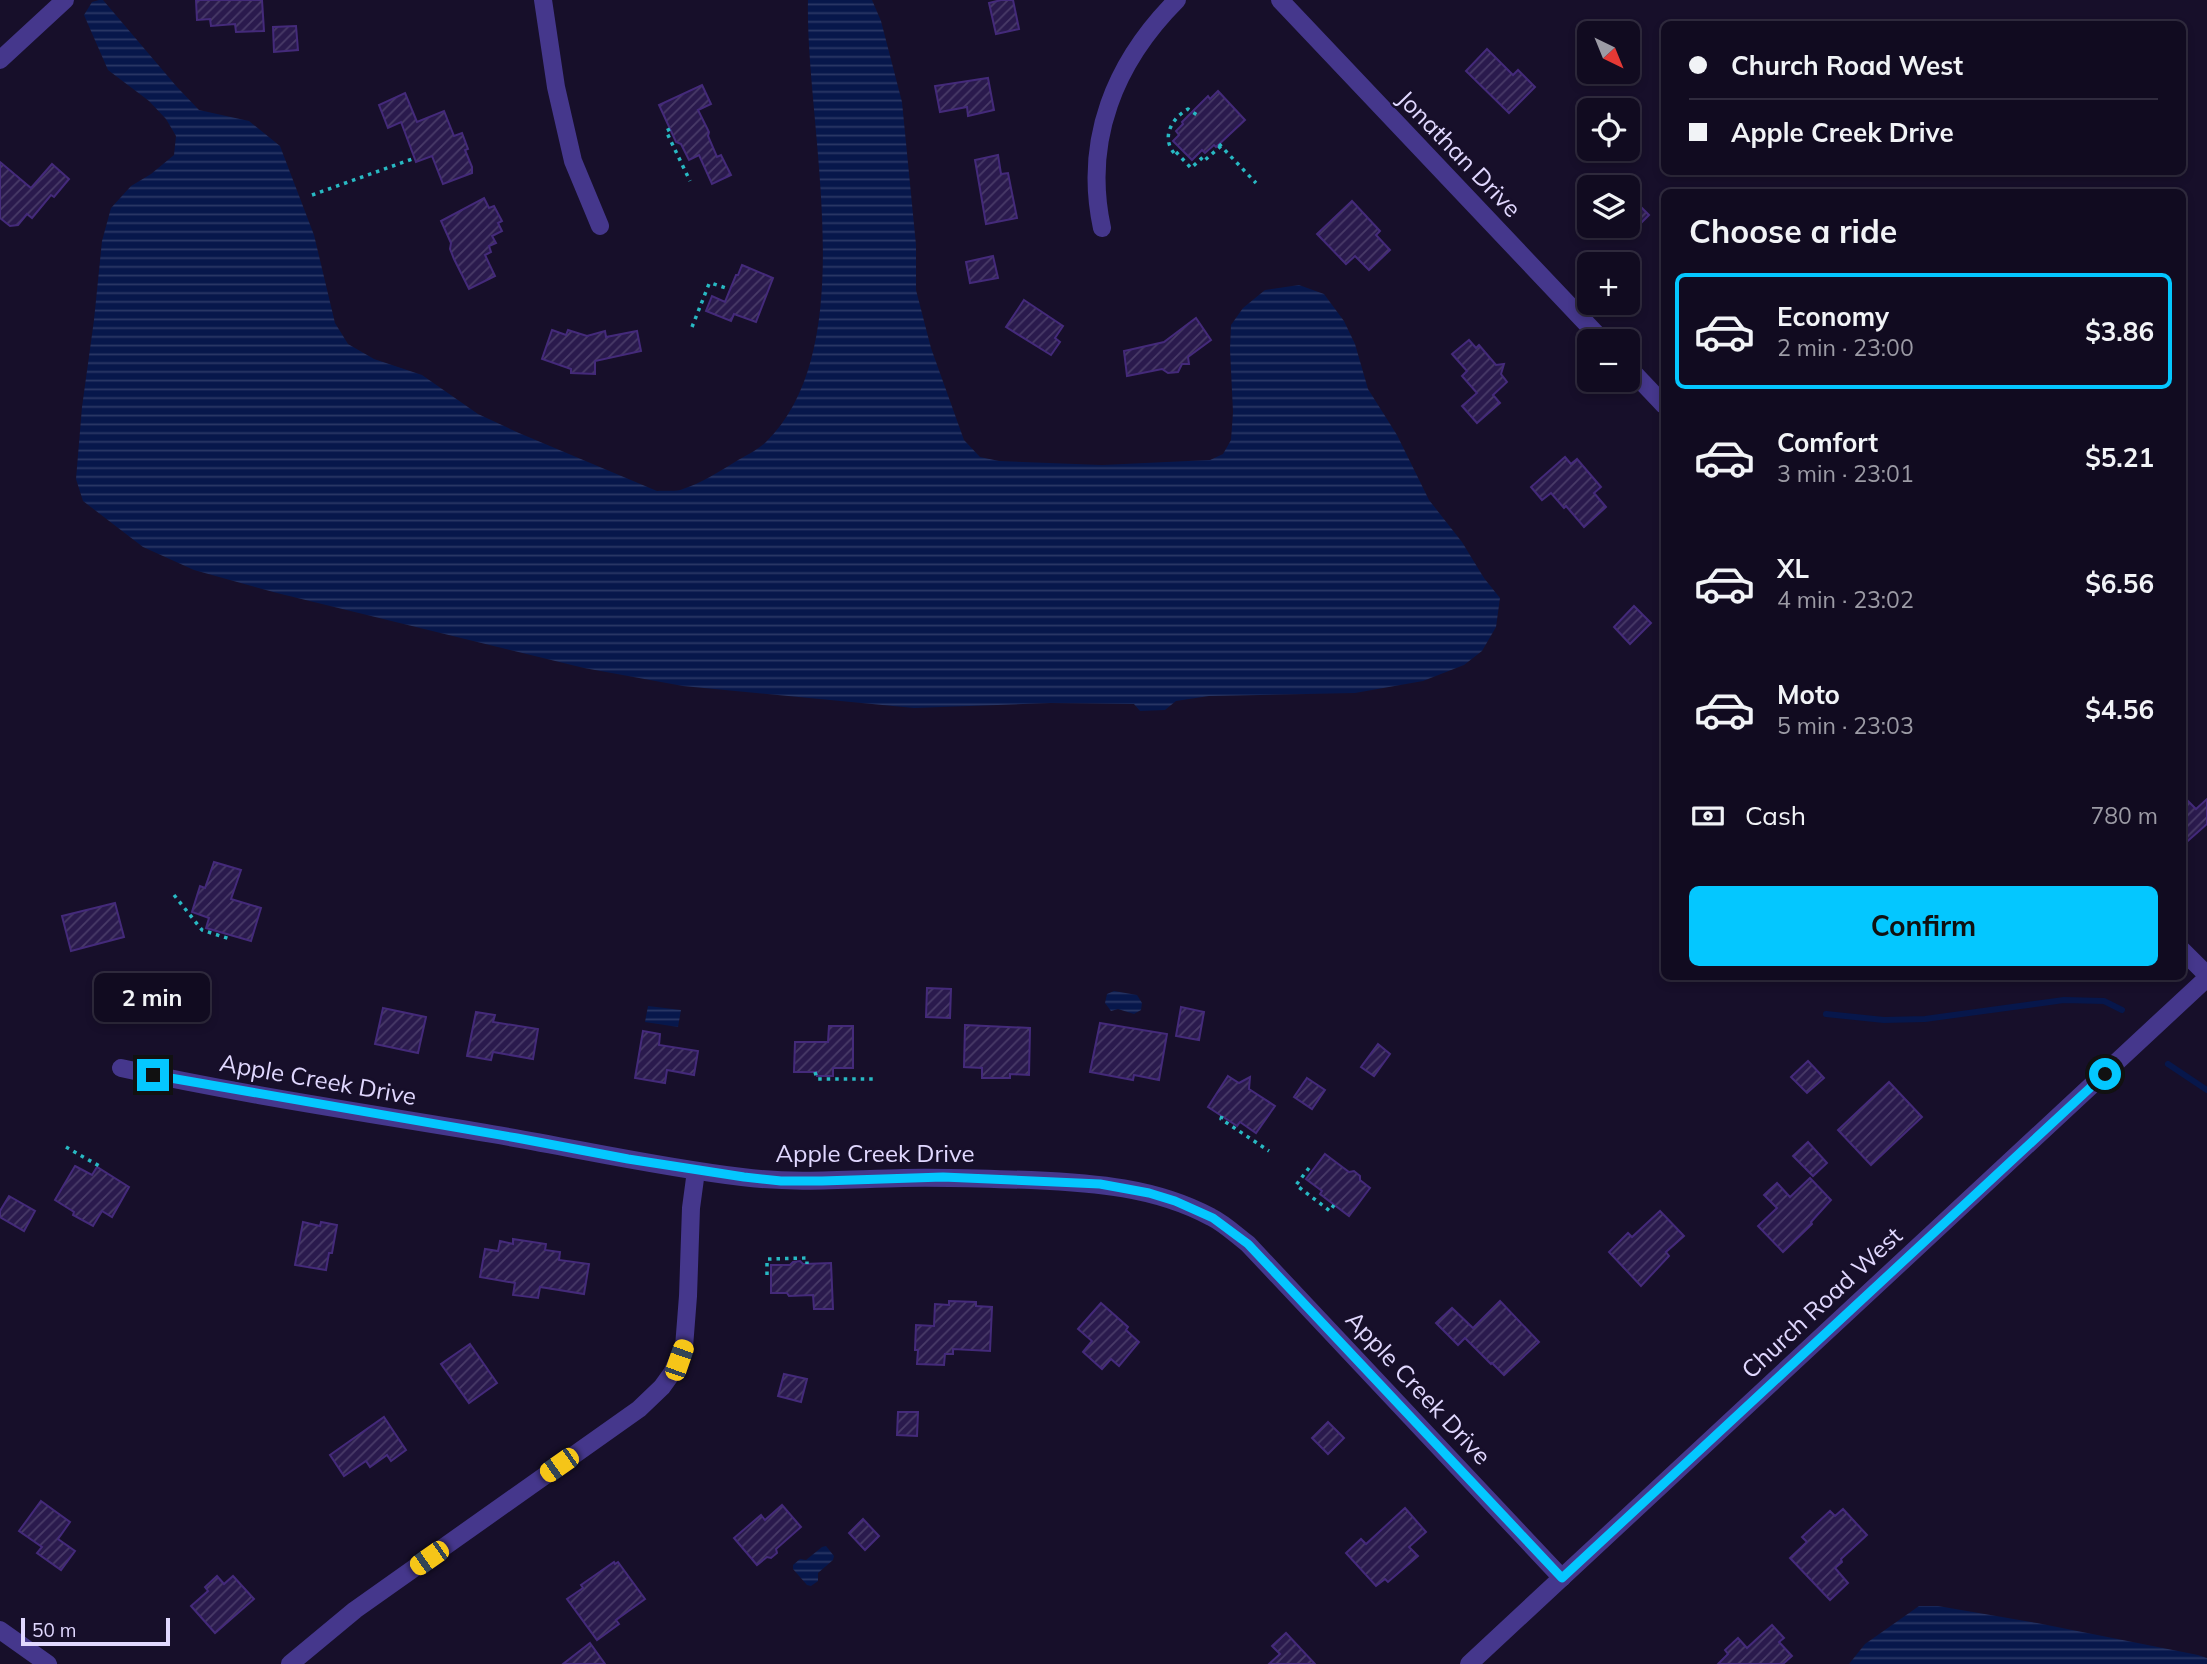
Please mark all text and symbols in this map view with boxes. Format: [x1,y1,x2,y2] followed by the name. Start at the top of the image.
[1577,21,1640,84] north arrow
[1577,21,1640,392] map controls
[1731,49,1963,82] text: Church Road West
[1392,83,1528,223] street label: Jonathan Drive
[1577,98,1640,161] button: locate
[1731,116,1954,149] text: Apple Creek Drive
[1577,175,1640,238] button: layers
[1689,211,1897,251] text: Choose a ride
[1577,252,1640,315] button: +
[1693,300,1756,363] icon: car
[1777,300,1889,333] text: Economy
[2085,315,2154,348] text: $3.86
[1577,329,1640,392] button: −
[1777,333,1914,362] text: 2 min · 23:00
[1693,426,1756,489] icon: car
[1777,426,1878,459] text: Comfort
[2085,441,2154,474] text: $5.21
[1777,459,1914,488] text: 3 min · 23:01
[1693,552,1756,615] icon: car
[1777,552,1809,585] text: XL
[2085,567,2154,600] text: $6.56
[1777,585,1914,614] text: 4 min · 23:02
[1693,678,1756,741] icon: car
[1777,678,1840,711] text: Moto
[2085,693,2154,726] text: $4.56
[1777,711,1914,740] text: 5 min · 23:03
[1689,797,1727,835] icon: cash
[1745,799,1806,832] text: Cash
[2090,801,2158,830] text: 780 m
[1689,886,2158,966] button: Confirm
[95,974,211,1023] callout: 2 min
[122,983,182,1012] text: 2 min
[217,1047,419,1111] street label: Apple Creek Drive
[2089,1058,2121,1090] route start
[137,1059,169,1091] route end
[775,1138,975,1168] street label: Apple Creek Drive
[1735,1220,1908,1384] street label: Church Road West
[1340,1304,1498,1470] street label: Apple Creek Drive
[663,1337,696,1383] car
[536,1444,583,1486] car
[406,1537,453,1579] car
[21,1615,170,1647] scale bar
[32,1618,76,1642] text: 50 m

